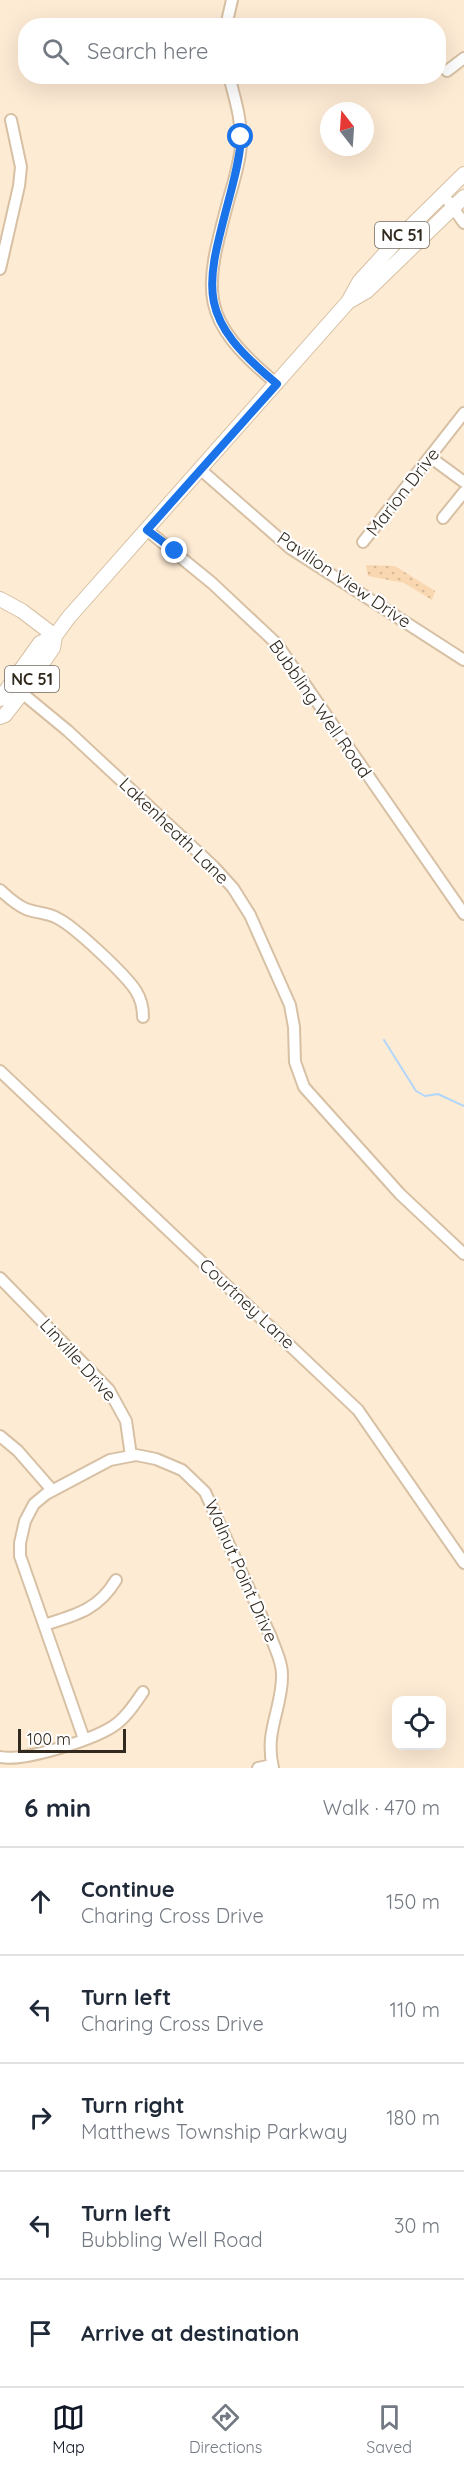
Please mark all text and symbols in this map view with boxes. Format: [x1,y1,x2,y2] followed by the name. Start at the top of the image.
[18,18,446,84] search box
[39,35,72,68] icon: search
[87,37,208,65] text: Search here
[320,102,374,156] north arrow
[227,123,253,149] route start
[375,222,429,248] road number: NC 51
[361,443,444,541] street label: Marion Drive
[273,526,416,633] street label: Pavilion View Drive
[161,537,187,563] route end
[264,635,377,782] street label: Bubbling Well Road
[5,666,59,692] road number: NC 51
[115,772,234,889] street label: Lakenheath Lane
[195,1253,300,1354] street label: Courtney Lane
[35,1313,122,1406] street label: Linville Drive
[200,1496,283,1646] street label: Walnut Point Drive
[392,1696,446,1750] map controls
[392,1696,446,1750] button: locate
[18,1726,126,1754] scale bar
[27,1729,71,1749] text: 100 m
[24,1791,91,1824] text: 6 min
[323,1795,440,1820] text: Walk · 470 m
[81,1875,175,1903] text: Continue
[24,1885,57,1918] icon: ahead
[386,1889,440,1914] text: 150 m
[81,1903,264,1928] text: Charing Cross Drive
[81,1983,171,2011] text: Turn left
[24,1993,57,2026] icon: left
[390,1997,440,2022] text: 110 m
[81,2011,264,2036] text: Charing Cross Drive
[81,2091,185,2119] text: Turn right
[24,2101,57,2134] icon: right
[386,2105,440,2130] text: 180 m
[81,2119,348,2144] text: Matthews Township Parkway
[81,2199,171,2227] text: Turn left
[24,2209,57,2242] icon: left
[394,2213,440,2238] text: 30 m
[81,2227,263,2252] text: Bubbling Well Road
[24,2317,57,2350] icon: arrive
[81,2319,299,2347] text: Arrive at destination
[52,2401,85,2457] tab: Map
[189,2401,262,2457] tab: Directions
[366,2401,412,2457] tab: Saved

